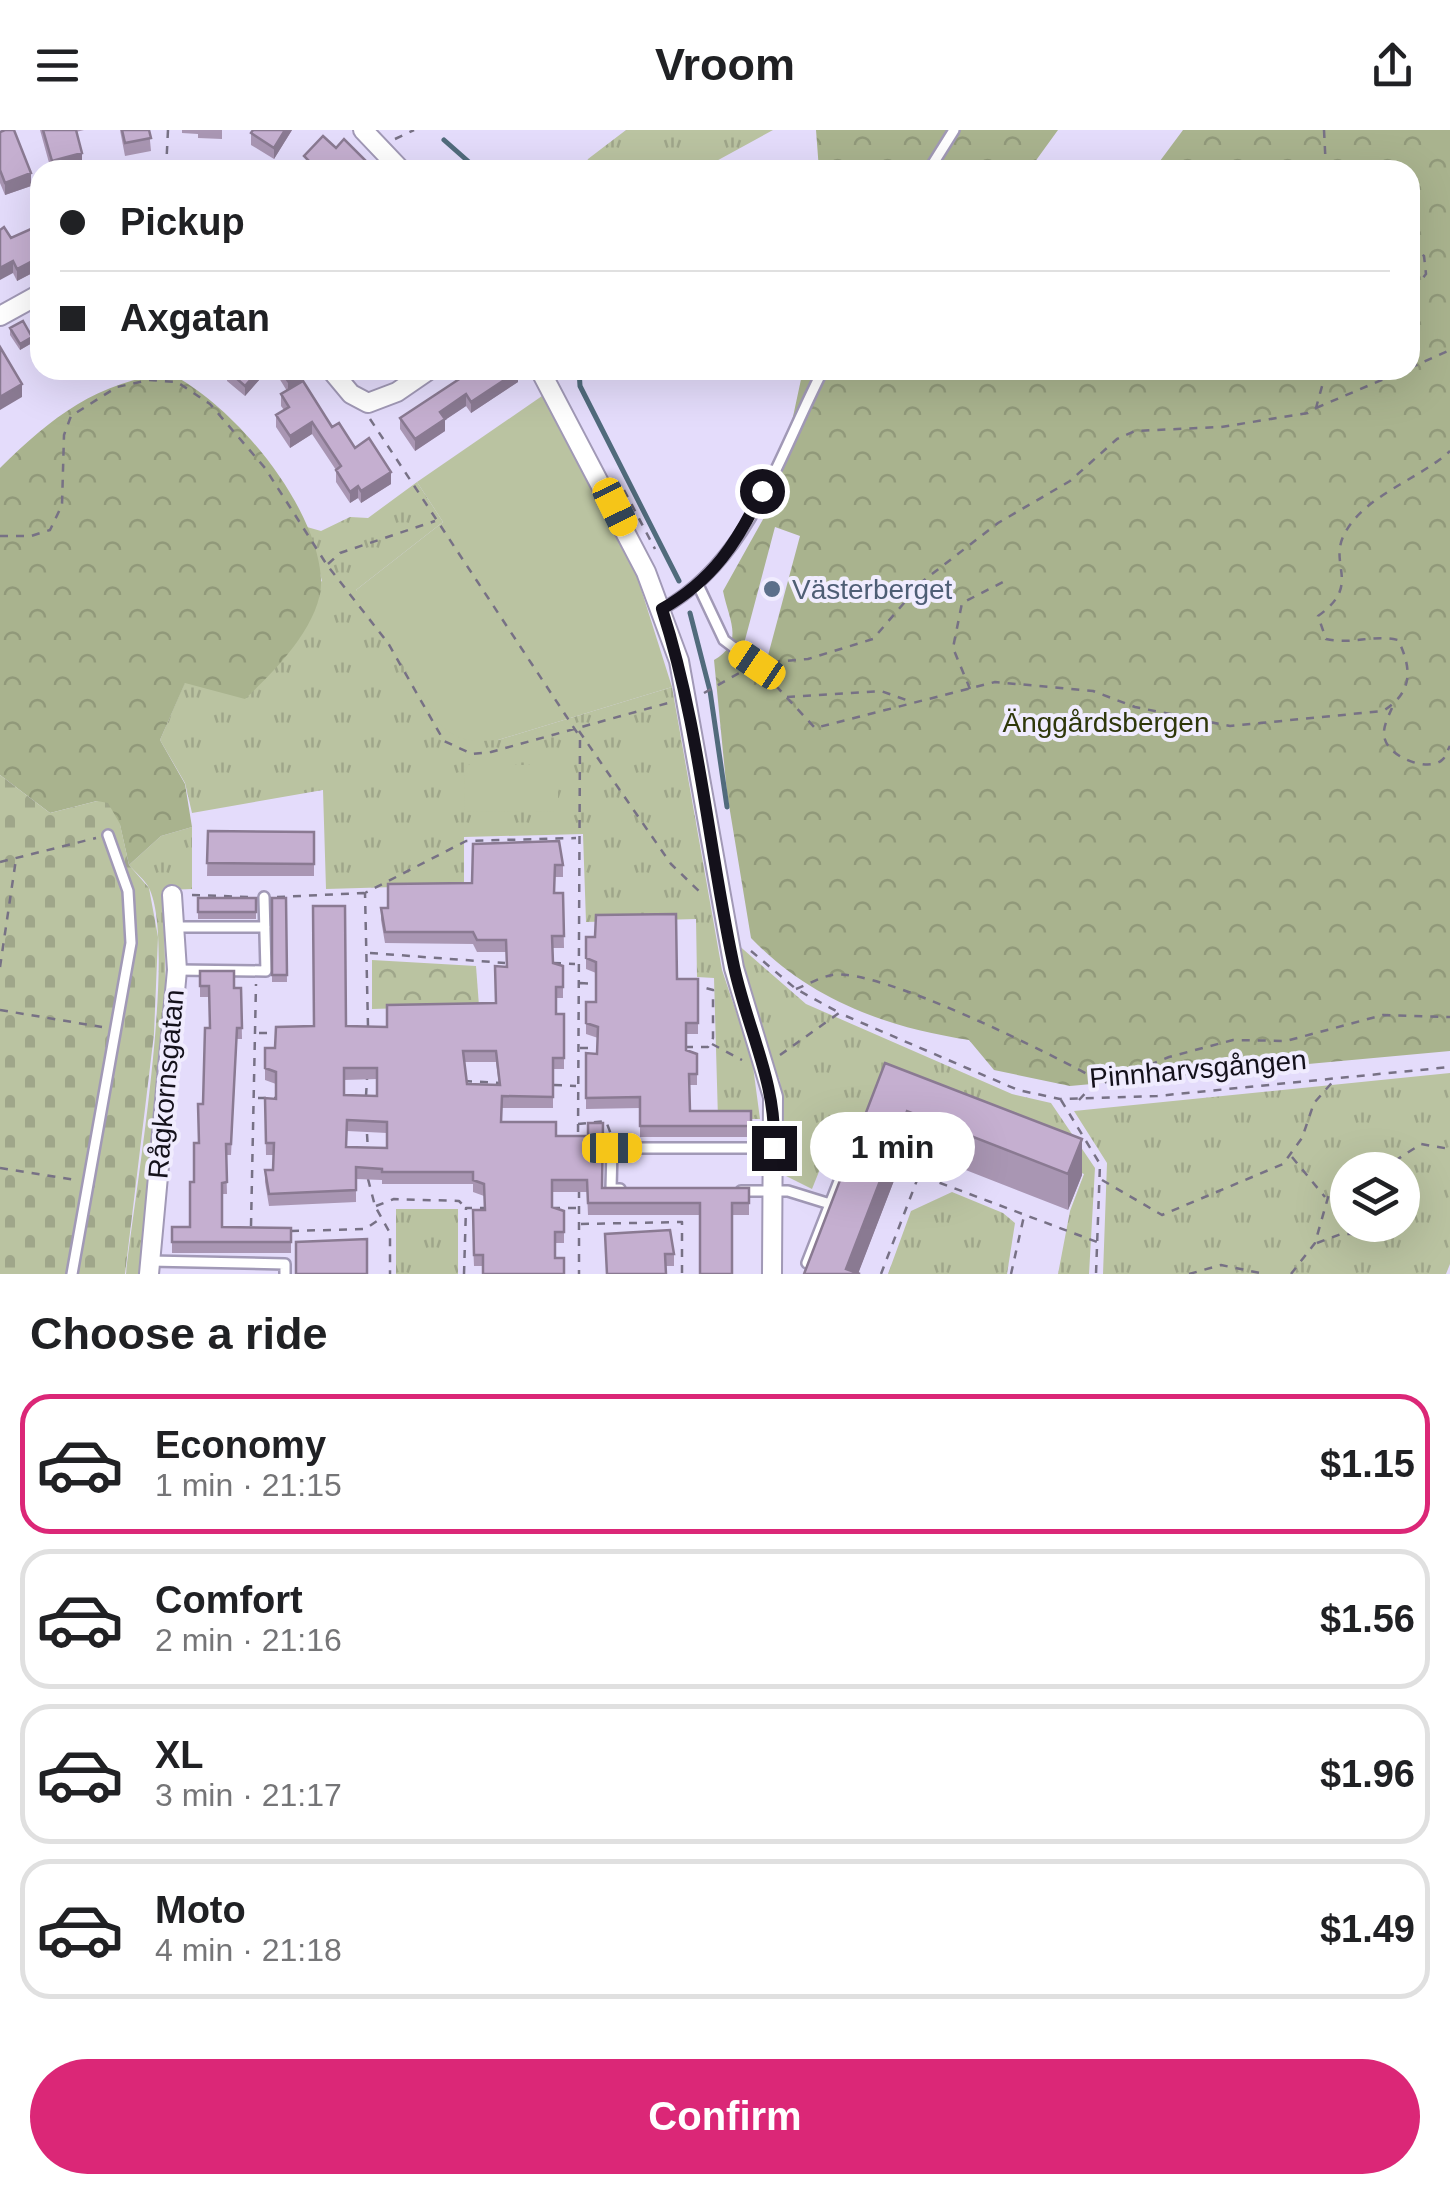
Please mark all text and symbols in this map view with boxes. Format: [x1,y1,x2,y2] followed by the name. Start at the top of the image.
[30,38,85,93] icon: menu
[1365,38,1420,93] icon: share
[655,39,795,90] text: Vroom
[120,201,245,243] text: Pickup
[120,297,270,339] text: Axgatan
[740,469,785,514] route start
[588,473,642,541] car
[792,574,953,605] place label: Västerberget
[761,578,783,600] marker: Västerberget
[724,636,790,694] car
[1002,707,1210,738] park label: Änggårdsbergen
[142,988,190,1180] street label: Rågkornsgatan
[1088,1044,1308,1094] street label: Pinnharvsgången
[809,1113,974,1183] callout: 1 min
[752,1126,797,1171] route end
[851,1129,934,1165] text: 1 min
[582,1133,642,1163] car
[1330,1152,1420,1242] map controls
[1330,1152,1420,1242] button: layers
[30,1308,328,1359] text: Choose a ride
[35,1419,125,1509] icon: car
[155,1424,326,1466] text: Economy
[1320,1443,1415,1485] text: $1.15
[155,1467,342,1503] text: 1 min · 21:15
[35,1574,125,1664] icon: car
[155,1579,303,1621] text: Comfort
[1320,1598,1415,1640] text: $1.56
[155,1622,342,1658] text: 2 min · 21:16
[35,1729,125,1819] icon: car
[155,1734,204,1776] text: XL
[1320,1753,1415,1795] text: $1.96
[155,1777,342,1813] text: 3 min · 21:17
[35,1884,125,1974] icon: car
[155,1889,246,1931] text: Moto
[1320,1908,1415,1950] text: $1.49
[155,1932,342,1968] text: 4 min · 21:18
[30,2059,1420,2174] button: Confirm

